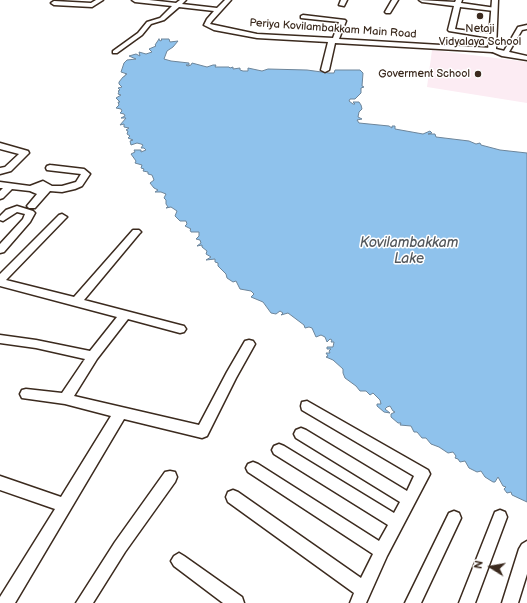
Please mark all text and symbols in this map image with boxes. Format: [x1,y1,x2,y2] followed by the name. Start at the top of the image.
[475,11,485,21] marker: Netaji Vidyalaya School
[249,17,417,41] street label: Periya Kovilambakkam Main Road
[439,22,521,48] place label: Netaji Vidyalaya School
[378,67,470,81] place label: Goverment School
[473,69,483,79] marker: Goverment School
[360,235,458,268] water label: Kovilambakkam Lake
[471,547,511,587] north arrow
[472,559,486,570] text: N

